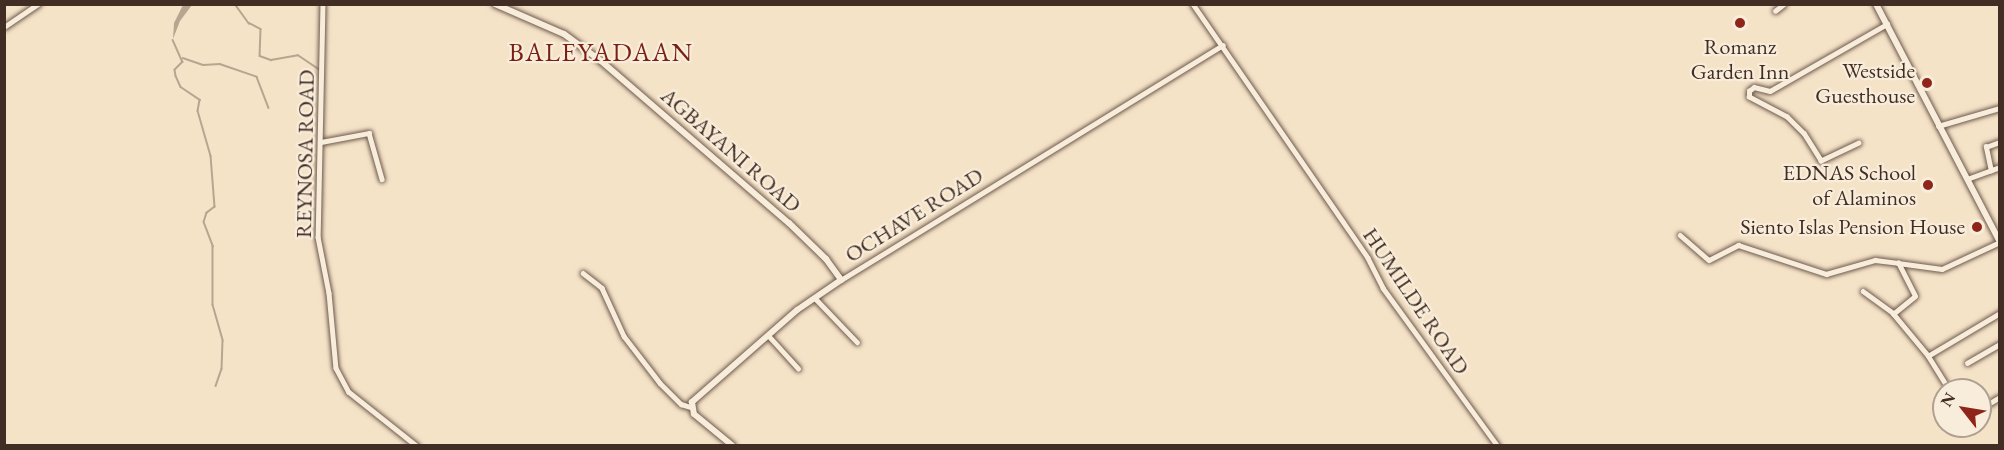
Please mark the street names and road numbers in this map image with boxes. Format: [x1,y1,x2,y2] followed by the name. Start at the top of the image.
[290,70,320,238] street label: REYNOSA ROAD
[656,82,806,218] street label: AGBAYANI ROAD
[840,162,988,268] street label: OCHAVE ROAD
[1357,223,1475,379] street label: HUMILDE ROAD

